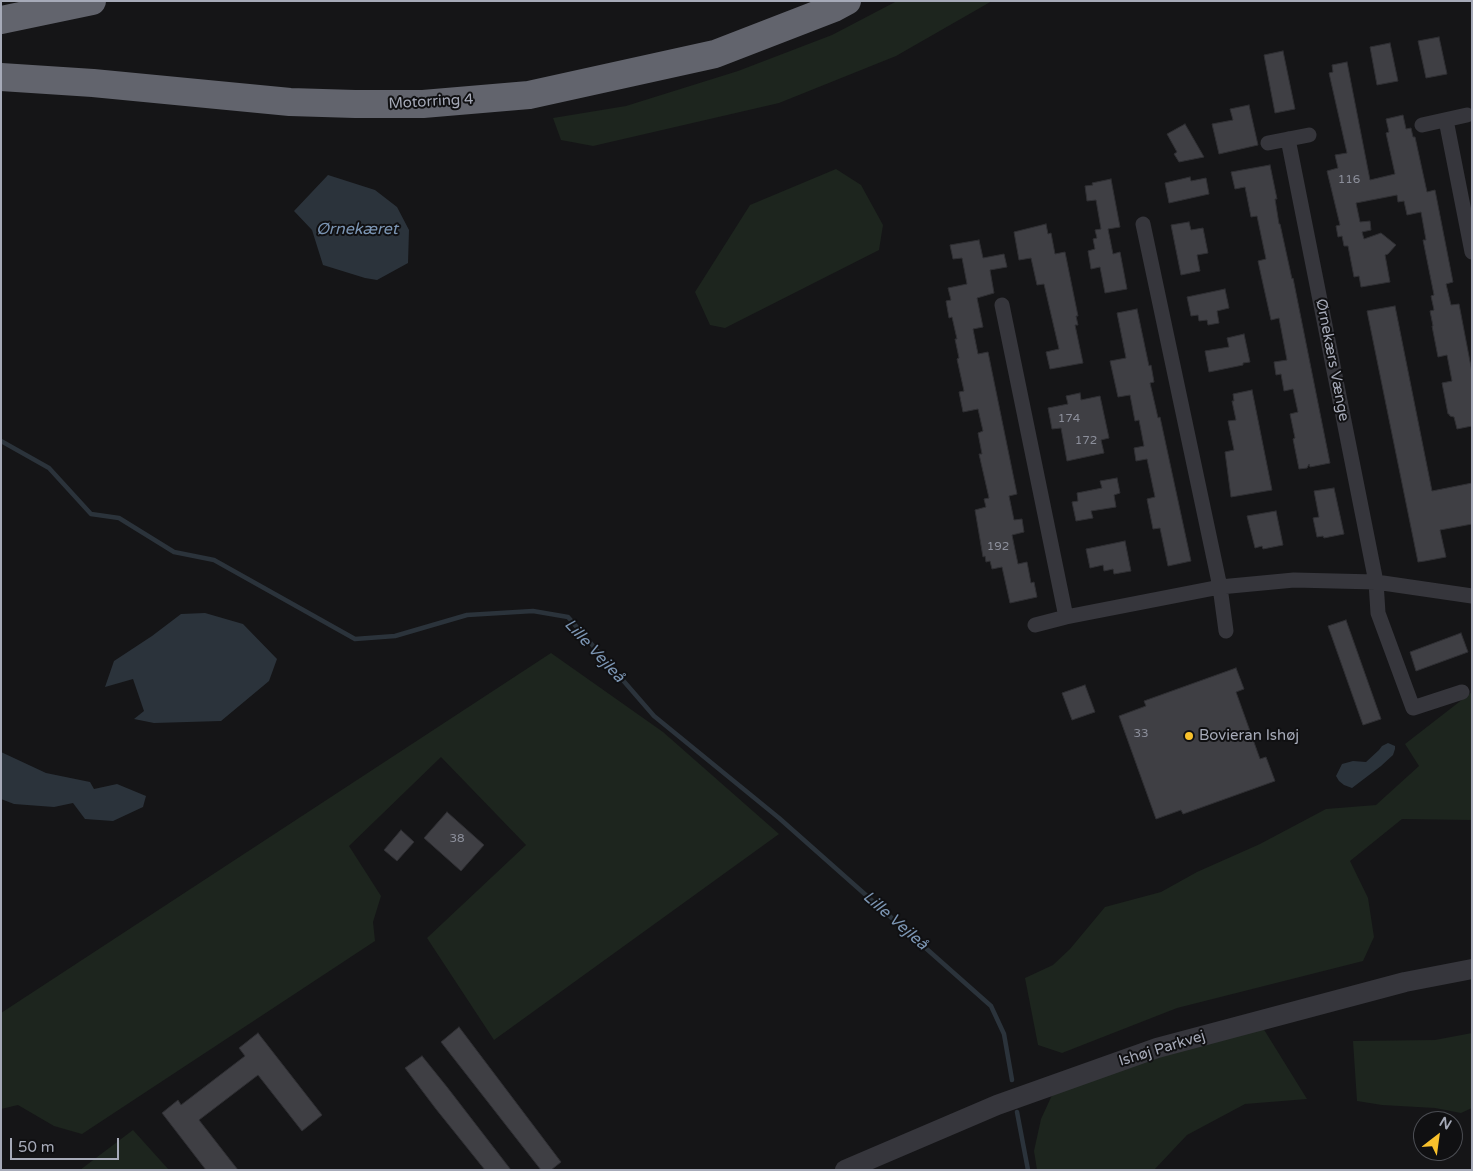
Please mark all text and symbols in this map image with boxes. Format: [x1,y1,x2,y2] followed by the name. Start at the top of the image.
[388,91,474,113] street label: Motorring 4
[1338,173,1360,187] house number: 116
[316,220,398,240] water label: Ørnekæret
[1311,297,1353,423] street label: Ørnekærs Vænge
[1058,412,1080,426] house number: 174
[1075,434,1097,448] house number: 172
[987,540,1009,554] house number: 192
[560,615,628,687] water label: Lille Vejleå
[1133,727,1149,741] house number: 33
[1199,727,1299,745] place label: Bovieran Ishøj
[1183,730,1195,742] marker: Bovieran Ishøj
[449,832,465,846] house number: 38
[859,888,931,954] water label: Lille Vejleå
[1117,1027,1207,1071] street label: Ishøj Parkvej
[1413,1111,1463,1161] north arrow
[1436,1113,1454,1134] text: N
[12,1128,121,1160] scale bar
[18,1138,55,1156] text: 50 m

